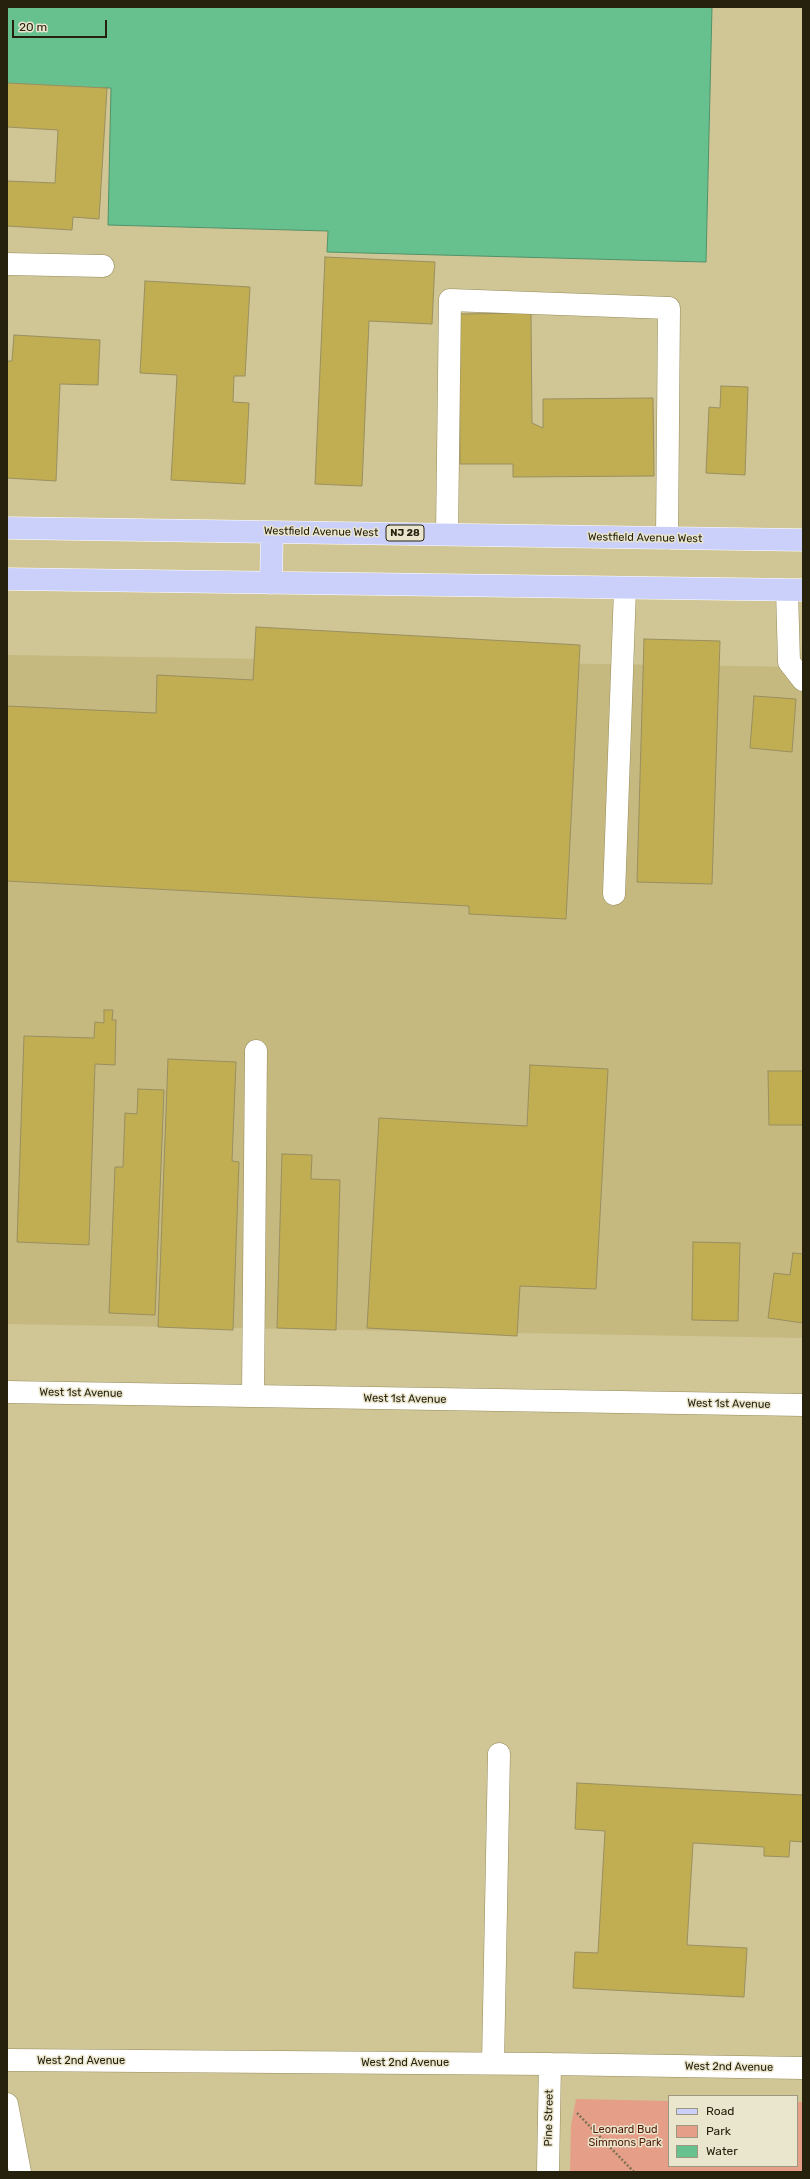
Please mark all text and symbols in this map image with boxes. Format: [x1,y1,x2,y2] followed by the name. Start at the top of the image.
[14,12,109,38] scale bar
[19,20,47,34] text: 20 m
[264,524,378,540] street label: Westfield Avenue West
[386,525,424,541] road number: NJ 28
[588,530,702,546] street label: Westfield Avenue West
[39,1386,123,1400] street label: West 1st Avenue
[363,1392,447,1406] street label: West 1st Avenue
[687,1397,771,1411] street label: West 1st Avenue
[37,2054,125,2068] street label: West 2nd Avenue
[361,2056,449,2070] street label: West 2nd Avenue
[685,2060,773,2074] street label: West 2nd Avenue
[542,2089,556,2147] street label: Pine Street
[668,2095,798,2167] legend
[706,2104,734,2118] text: Road
[588,2123,662,2149] park label: Leonard Bud Simmons Park
[706,2124,731,2138] text: Park
[706,2144,738,2158] text: Water

